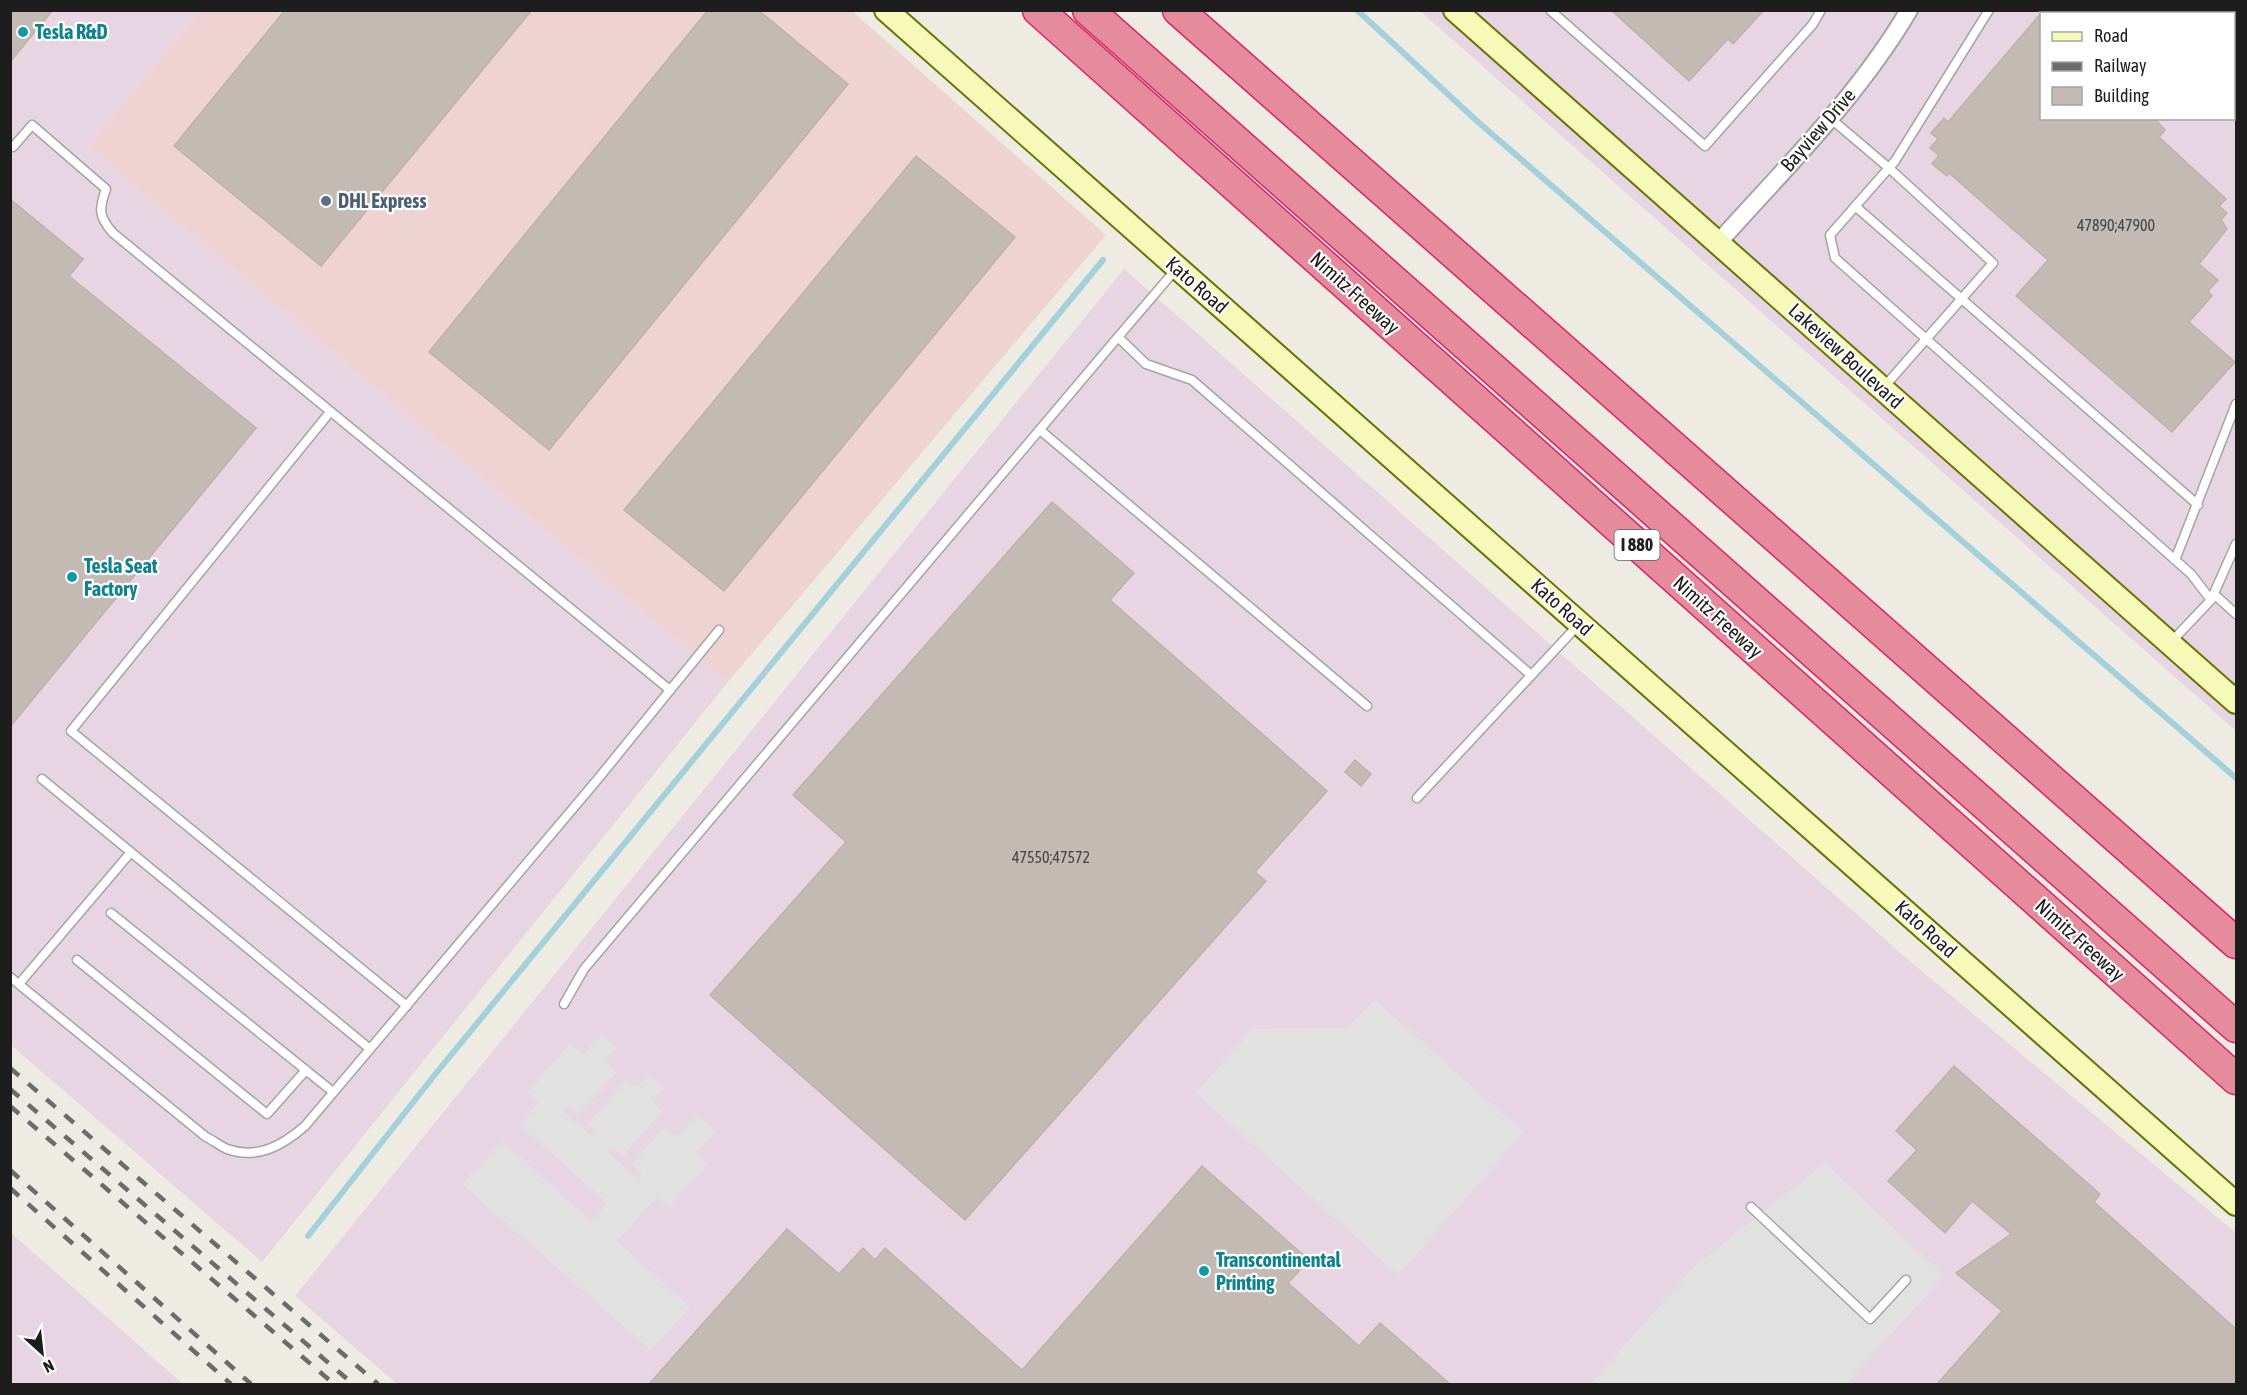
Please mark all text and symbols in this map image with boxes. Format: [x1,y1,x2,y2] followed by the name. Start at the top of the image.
[2040,12,2235,120] legend
[35,20,108,43] place label: Tesla R&D
[16,25,30,39] marker: Tesla R&D
[2094,25,2128,46] text: Road
[2094,55,2146,76] text: Railway
[1775,84,1860,176] street label: Bayview Drive
[2094,85,2149,106] text: Building
[338,189,426,212] place label: DHL Express
[319,194,333,208] marker: DHL Express
[2077,216,2155,234] house number: 47890;47900
[1306,247,1405,339] street label: Nimitz Freeway
[1162,251,1233,318] street label: Kato Road
[1784,298,1908,413] street label: Lakeview Boulevard
[1614,530,1660,560] road number: I 880
[84,554,158,600] place label: Tesla Seat Factory
[65,570,79,584] marker: Tesla Seat Factory
[1669,571,1768,663] street label: Nimitz Freeway
[1527,573,1598,640] street label: Kato Road
[1012,848,1090,866] house number: 47550;47572
[2031,894,2130,986] street label: Nimitz Freeway
[1891,895,1962,962] street label: Kato Road
[1216,1248,1342,1294] place label: Transcontinental Printing
[1197,1264,1211,1278] marker: Transcontinental Printing
[12,1323,72,1383] north arrow
[41,1356,57,1377] text: N

